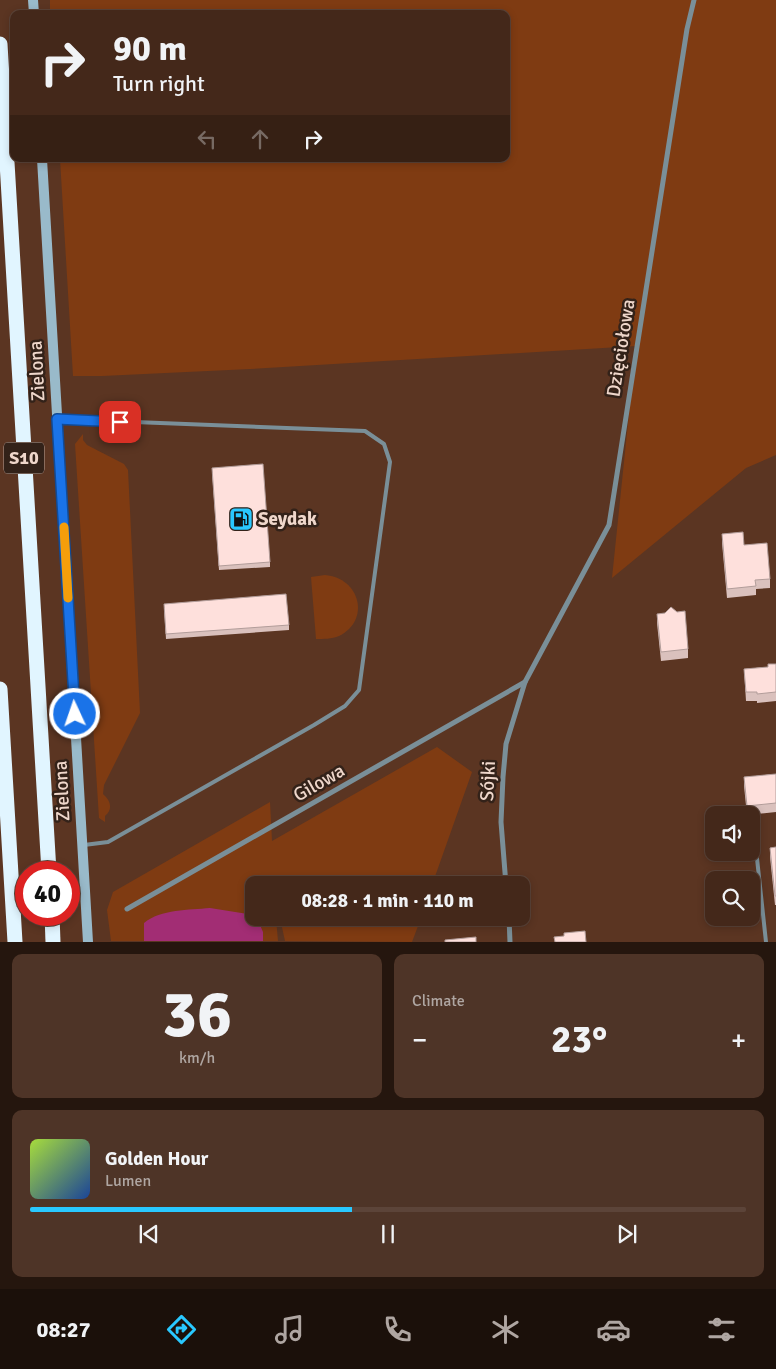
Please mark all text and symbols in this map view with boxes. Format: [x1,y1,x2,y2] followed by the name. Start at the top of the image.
[113,27,187,70] text: 90 m
[30,30,95,95] icon: right
[113,70,205,97] text: Turn right
[193,125,221,153] icon: left
[246,125,274,153] icon: ahead
[299,125,327,153] icon: right
[601,297,641,399] street label: Dzięciołowa
[23,340,51,402] street label: Zielona
[99,401,141,443] pin
[106,408,134,436] icon: arrive
[4,442,44,473] road number: S10
[228,506,254,532] fuel station icon: Seydak
[258,507,317,531] place label: Seydak
[48,687,100,739] position arrow
[289,759,349,807] street label: Gilowa
[48,760,76,822] street label: Zielona
[475,760,501,802] street label: Sójki
[705,806,760,926] map controls
[705,806,760,861] button: sound
[15,861,80,926] speed limit sign: 40
[705,871,760,926] button: search
[301,889,474,913] text: 08:28 · 1 min · 110 m
[162,975,232,1055] text: 36
[412,991,465,1011] text: Climate
[551,1016,607,1063] text: 23°
[412,1023,427,1057] text: −
[731,1023,746,1057] text: +
[179,1048,215,1068] text: km/h
[105,1147,208,1171] text: Golden Hour
[105,1171,151,1191] text: Lumen
[135,1220,163,1248] icon: previous
[374,1220,402,1248] icon: pause
[613,1220,641,1248] icon: next
[164,1312,199,1347] icon: directions
[272,1312,307,1347] icon: music
[380,1312,415,1347] icon: phone
[488,1312,523,1347] icon: climate
[596,1312,631,1347] icon: car
[704,1312,739,1347] icon: filters
[37,1316,91,1343] text: 08:27

